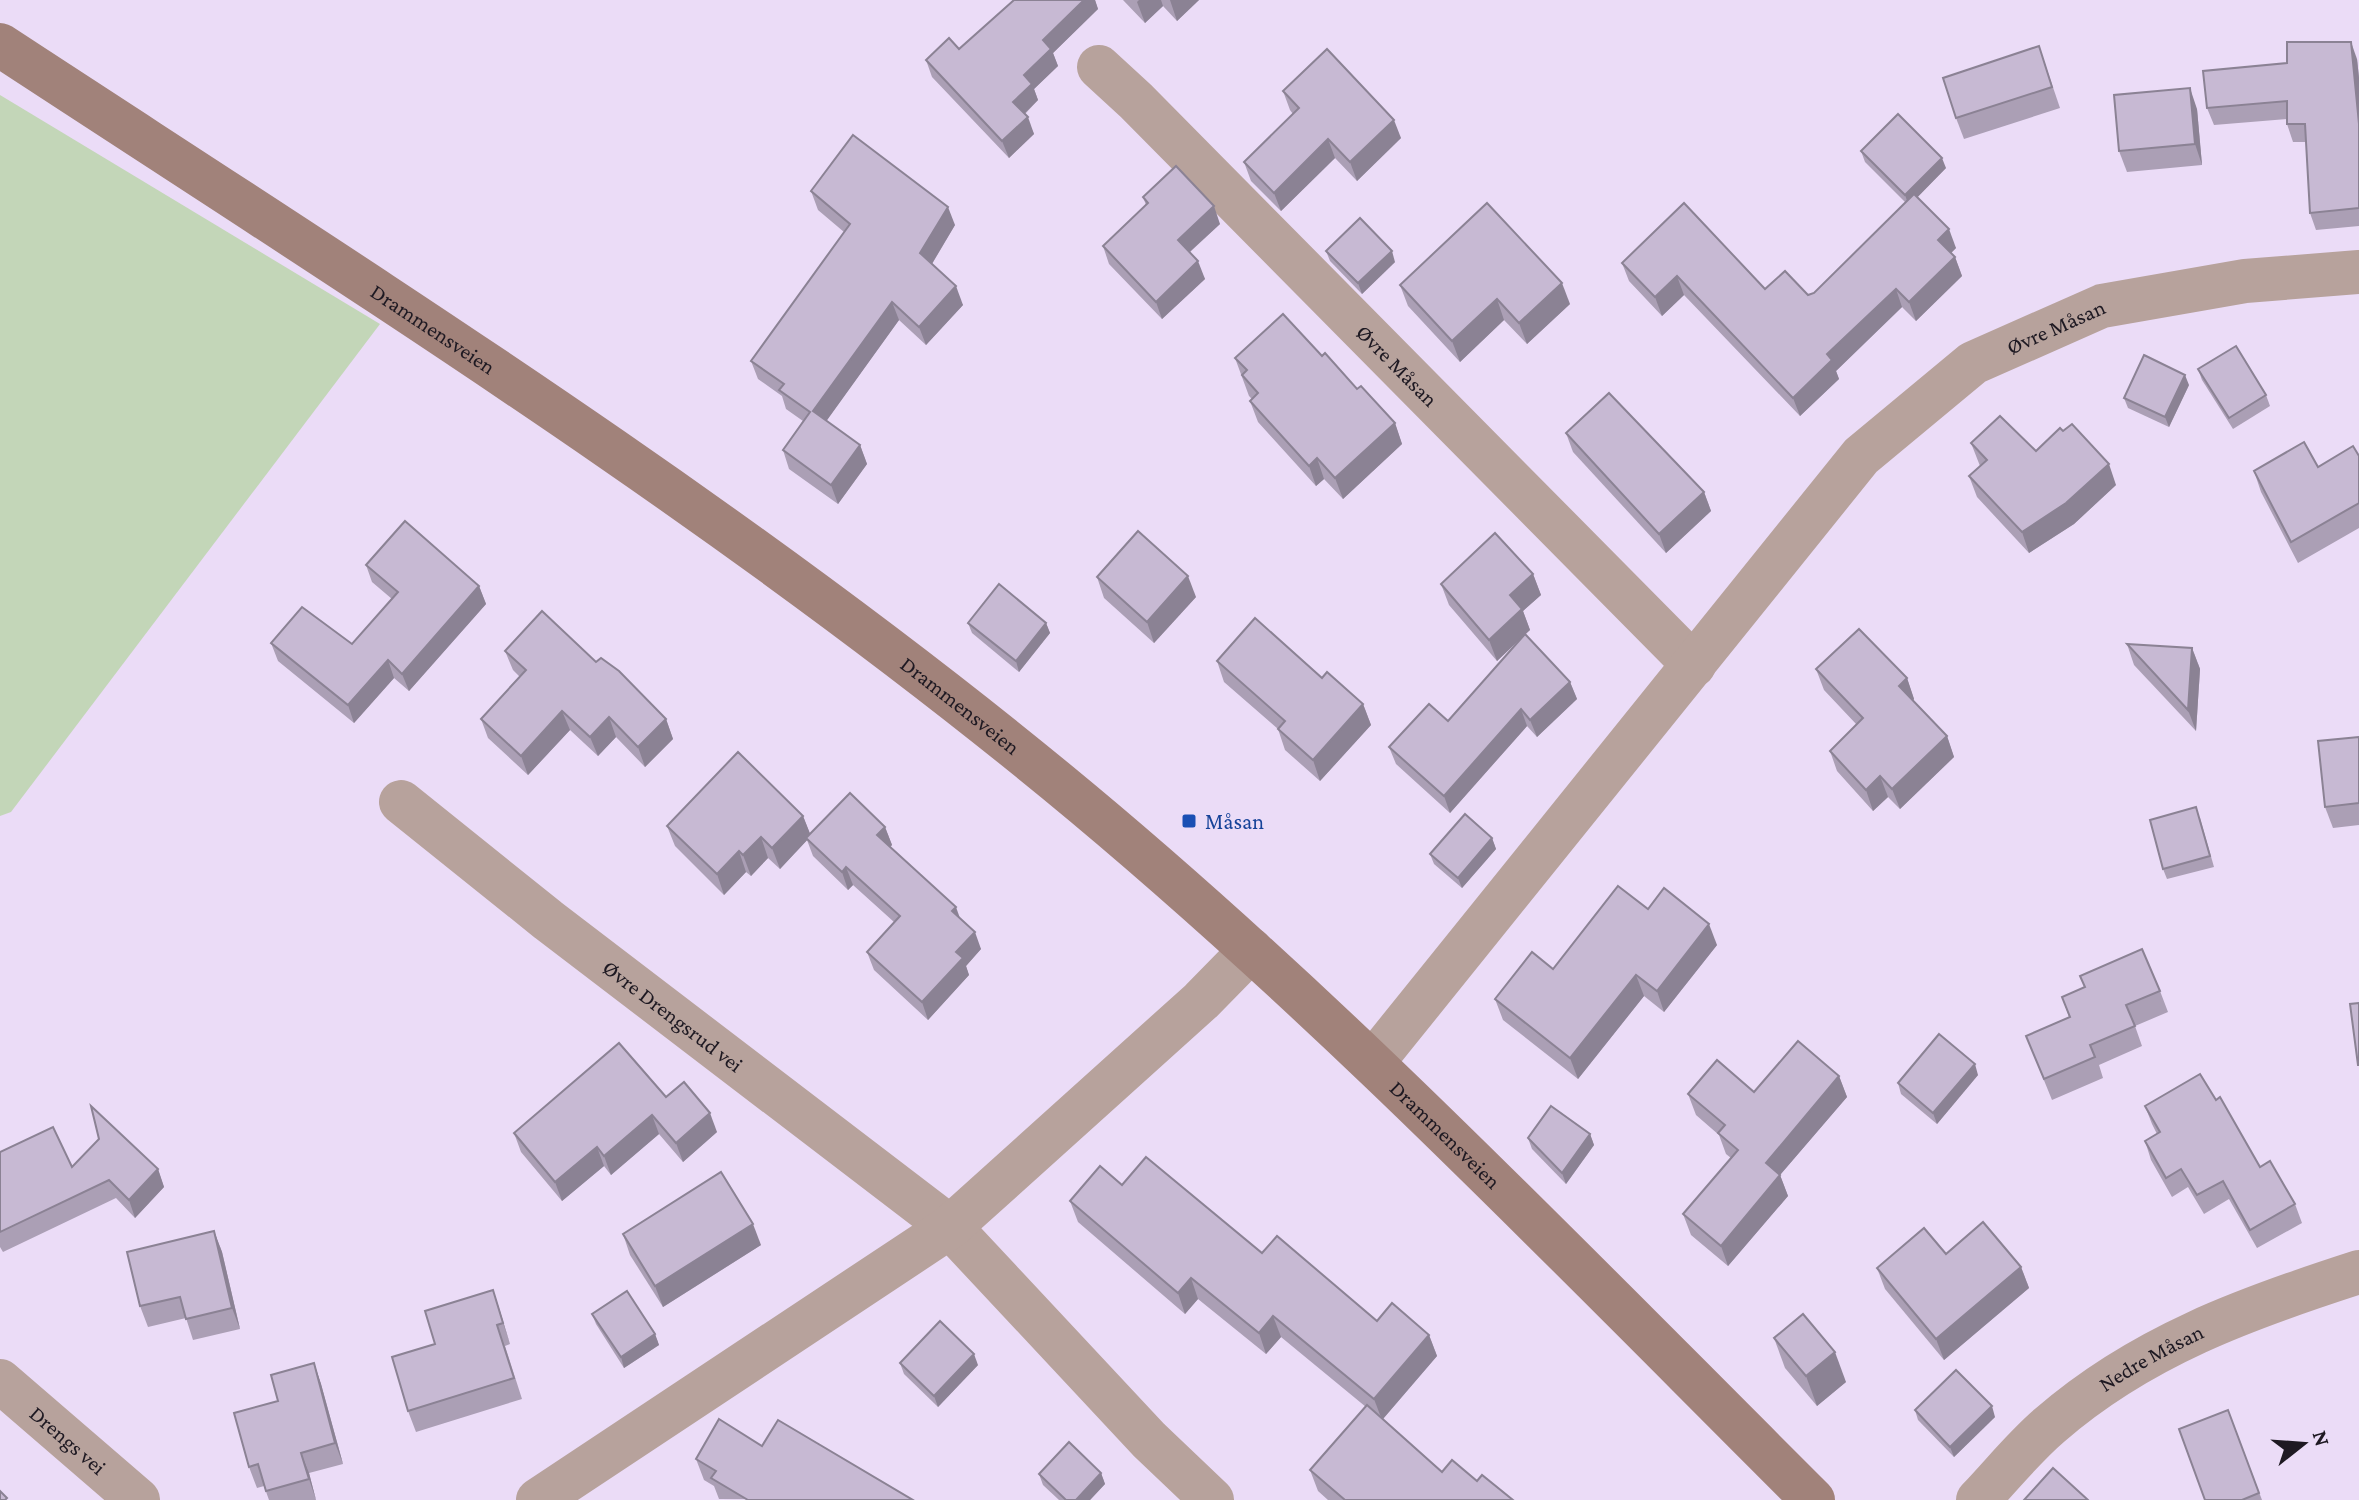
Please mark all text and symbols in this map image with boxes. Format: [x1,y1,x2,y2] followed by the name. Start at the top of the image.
[366,278,501,379] street label: Drammensveien
[2002,294,2109,359] street label: Øvre Måsan
[1352,319,1443,412] street label: Øvre Måsan
[896,651,1025,760] street label: Drammensveien
[1205,809,1264,834] place label: Måsan
[1180,812,1198,830] marker: Måsan
[598,954,748,1077] street label: Øvre Drengsrud vei
[1385,1075,1506,1194] street label: Drammensveien
[2094,1318,2207,1396] street label: Nedre Måsan
[25,1400,111,1480] street label: Drengs vei
[2263,1404,2343,1484] north arrow
[2308,1427,2336,1449] text: N

